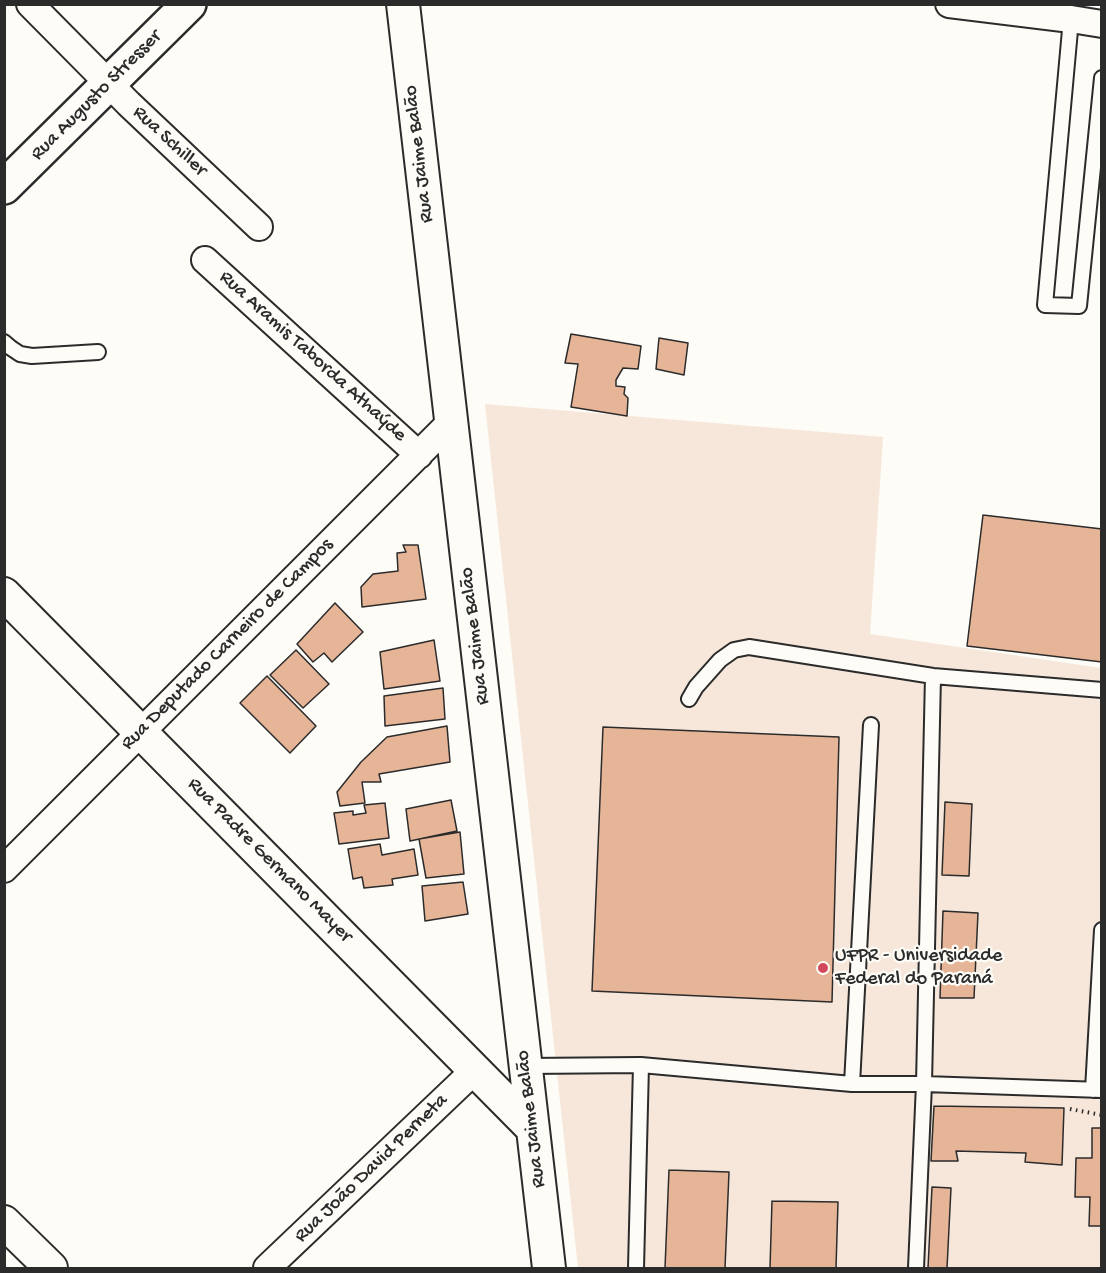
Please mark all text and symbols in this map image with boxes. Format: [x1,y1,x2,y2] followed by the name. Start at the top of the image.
[27,26,167,166] street label: Rua Augusto Stresser
[400,84,440,224] street label: Rua Jaime Balão
[127,101,211,183] street label: Rua Schiller
[213,266,411,448] street label: Rua Aramis Taborda Athaýde
[117,534,339,756] street label: Rua Deputado Carneiro de Campos
[456,566,496,706] street label: Rua Jaime Balão
[181,773,357,949] street label: Rua Padre Germano Mayer
[835,945,1002,992] place label: UFPR - Universidade Federal do Paraná
[816,961,830,975] marker: UFPR - Universidade Federal do Paraná
[512,1049,552,1189] street label: Rua Jaime Balão
[290,1089,454,1249] street label: Rua João David Perneta

